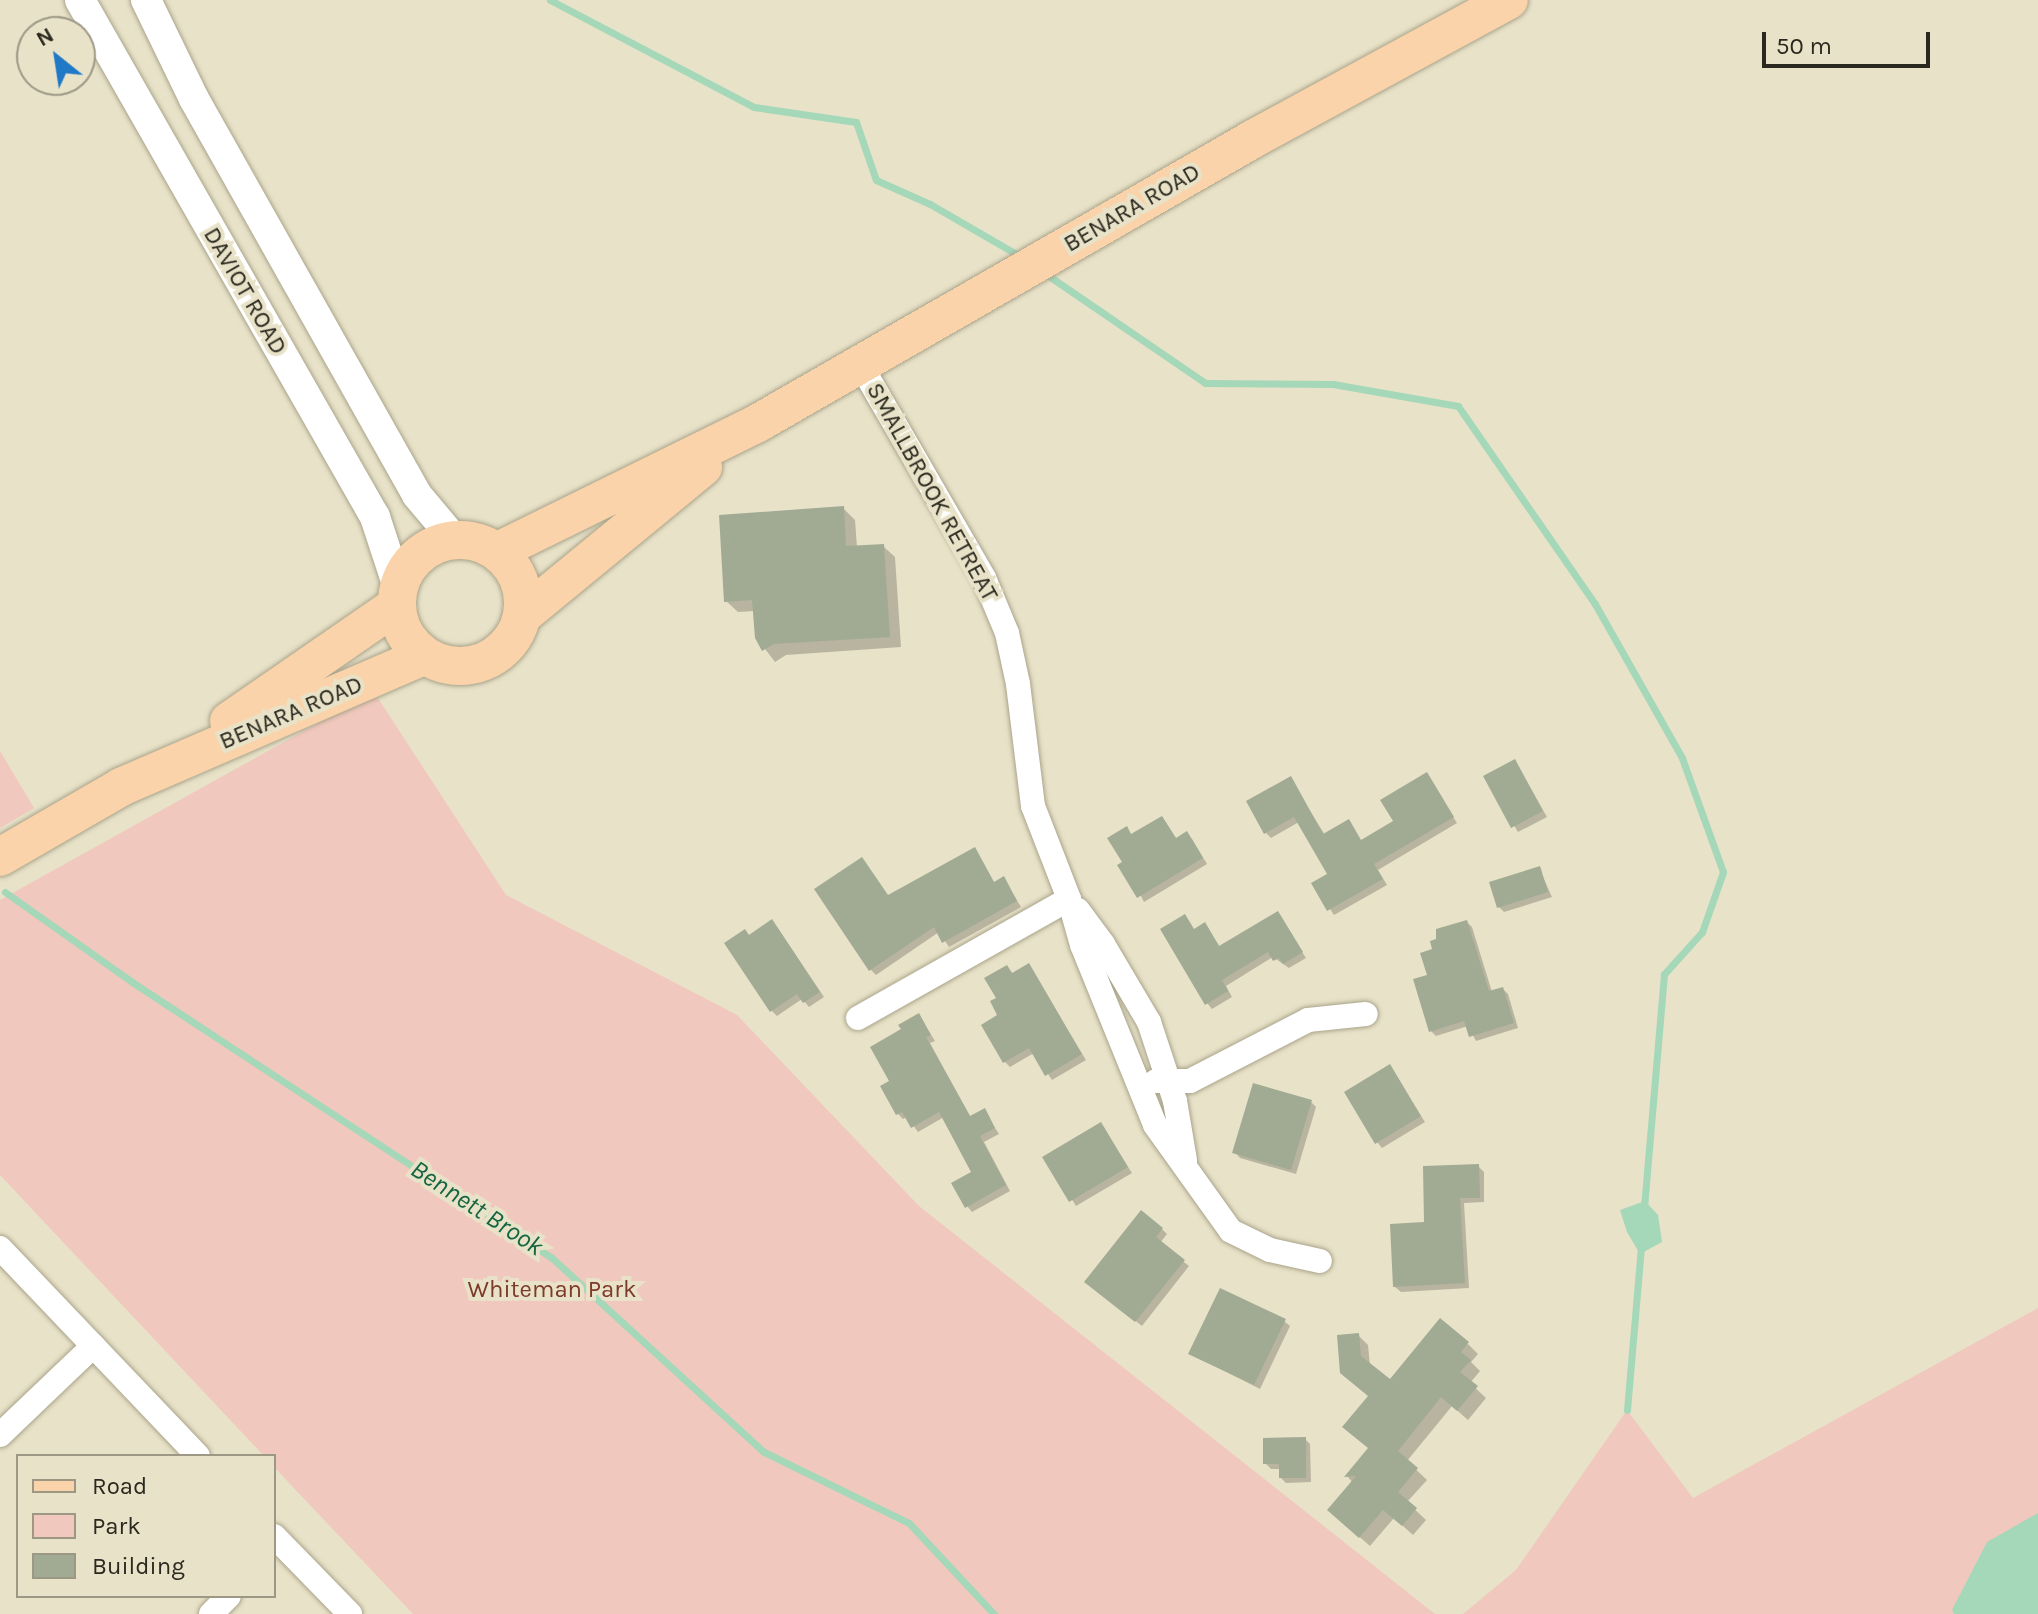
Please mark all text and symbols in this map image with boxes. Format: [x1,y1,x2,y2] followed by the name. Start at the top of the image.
[16,16,96,96] north arrow
[1766,16,1934,66] scale bar
[32,22,58,52] text: N
[1776,32,1832,60] text: 50 m
[1059,157,1205,259] street label: BENARA ROAD
[197,222,293,360] street label: DAVIOT ROAD
[860,378,1004,606] street label: SMALLBROOK RETREAT
[215,670,367,756] street label: BENARA ROAD
[405,1153,549,1263] water label: Bennett Brook
[468,1276,636,1304] park label: Whiteman Park
[16,1454,276,1598] legend
[92,1472,147,1500] text: Road
[92,1512,141,1540] text: Park
[92,1552,185,1580] text: Building

